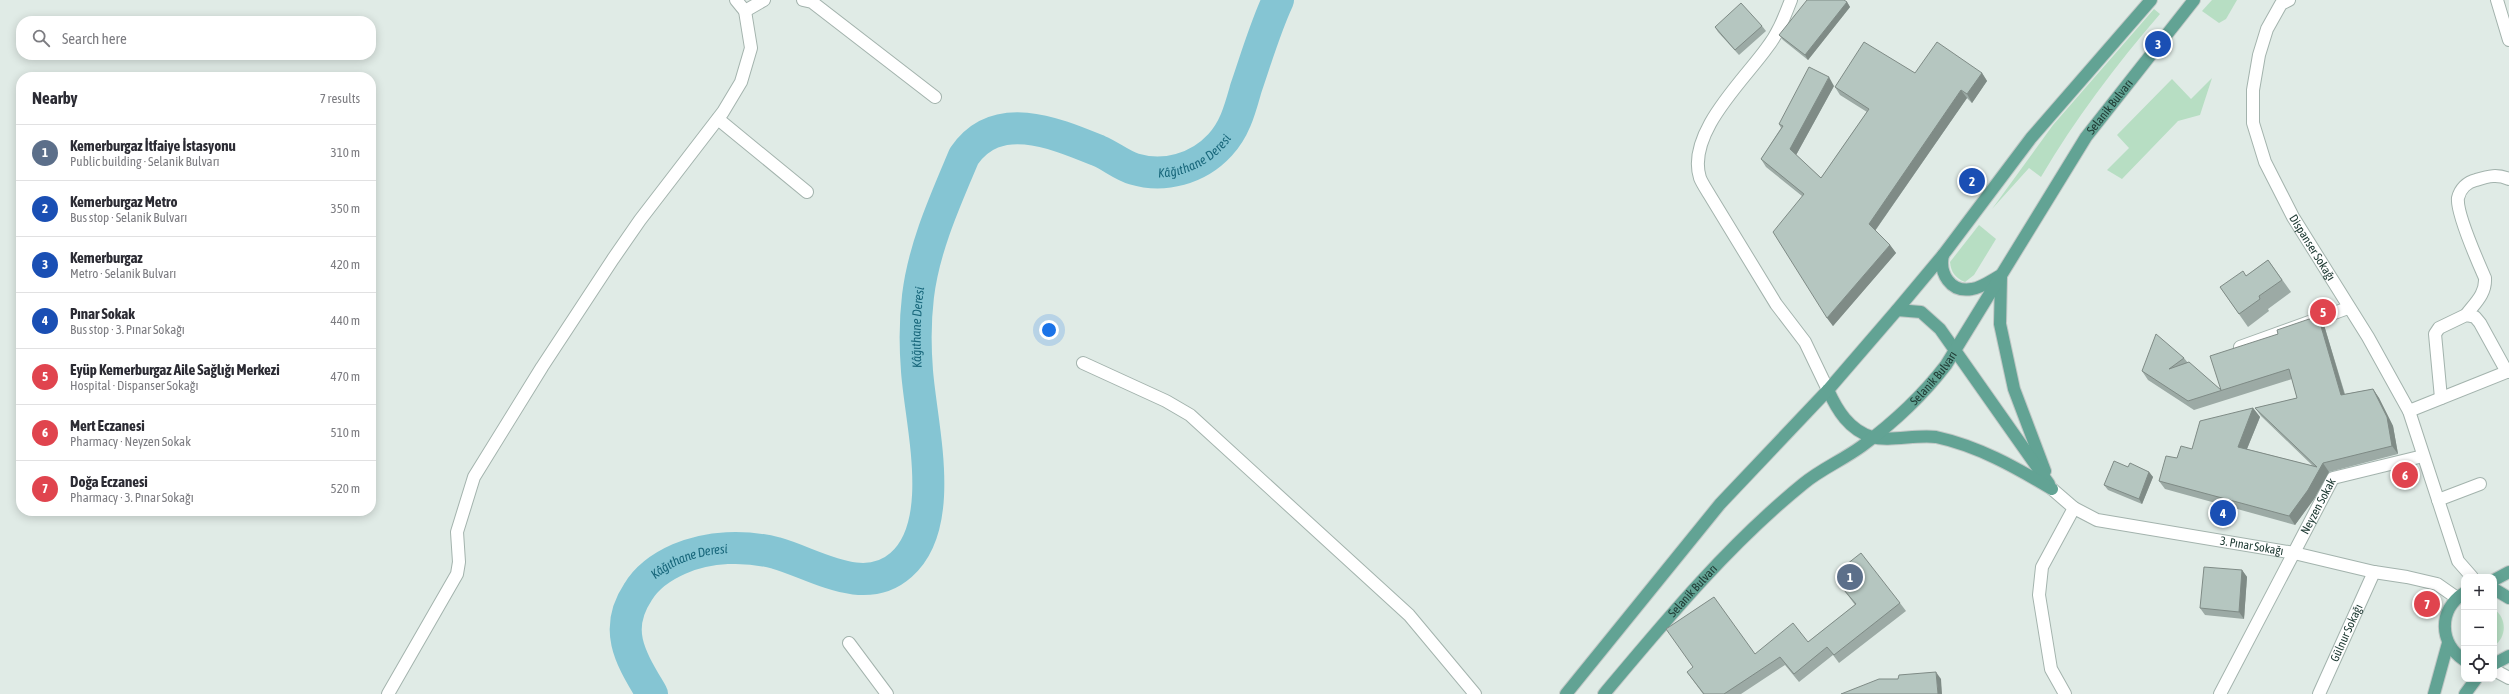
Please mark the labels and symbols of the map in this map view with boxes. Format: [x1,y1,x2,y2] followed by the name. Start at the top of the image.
[2145,29,2171,59] pin: 3
[2084,77,2136,137] street label: Selanik Bulvarı
[1158,132,1234,180] water label: Kâğıthane Deresi
[1959,166,1985,196] pin: 2
[2286,212,2338,283] street label: Dispanser Sokağı
[909,286,927,369] water label: Kâğıthane Deresi
[2310,297,2336,327] pin: 5
[1039,320,1059,340] your location
[1907,349,1960,408] street label: Selanik Bulvarı
[2392,460,2418,490] pin: 6
[2298,475,2339,537] street label: Neyzen Sokak
[2210,498,2236,528] pin: 4
[2219,534,2285,558] street label: 3. Pınar Sokağı
[648,541,728,582] water label: Kâğıthane Deresi
[1665,562,1720,620] street label: Selanik Bulvarı
[1837,562,1863,592] pin: 1
[2414,589,2440,619] pin: 7
[2327,602,2366,664] street label: Gülnur Sokağı

